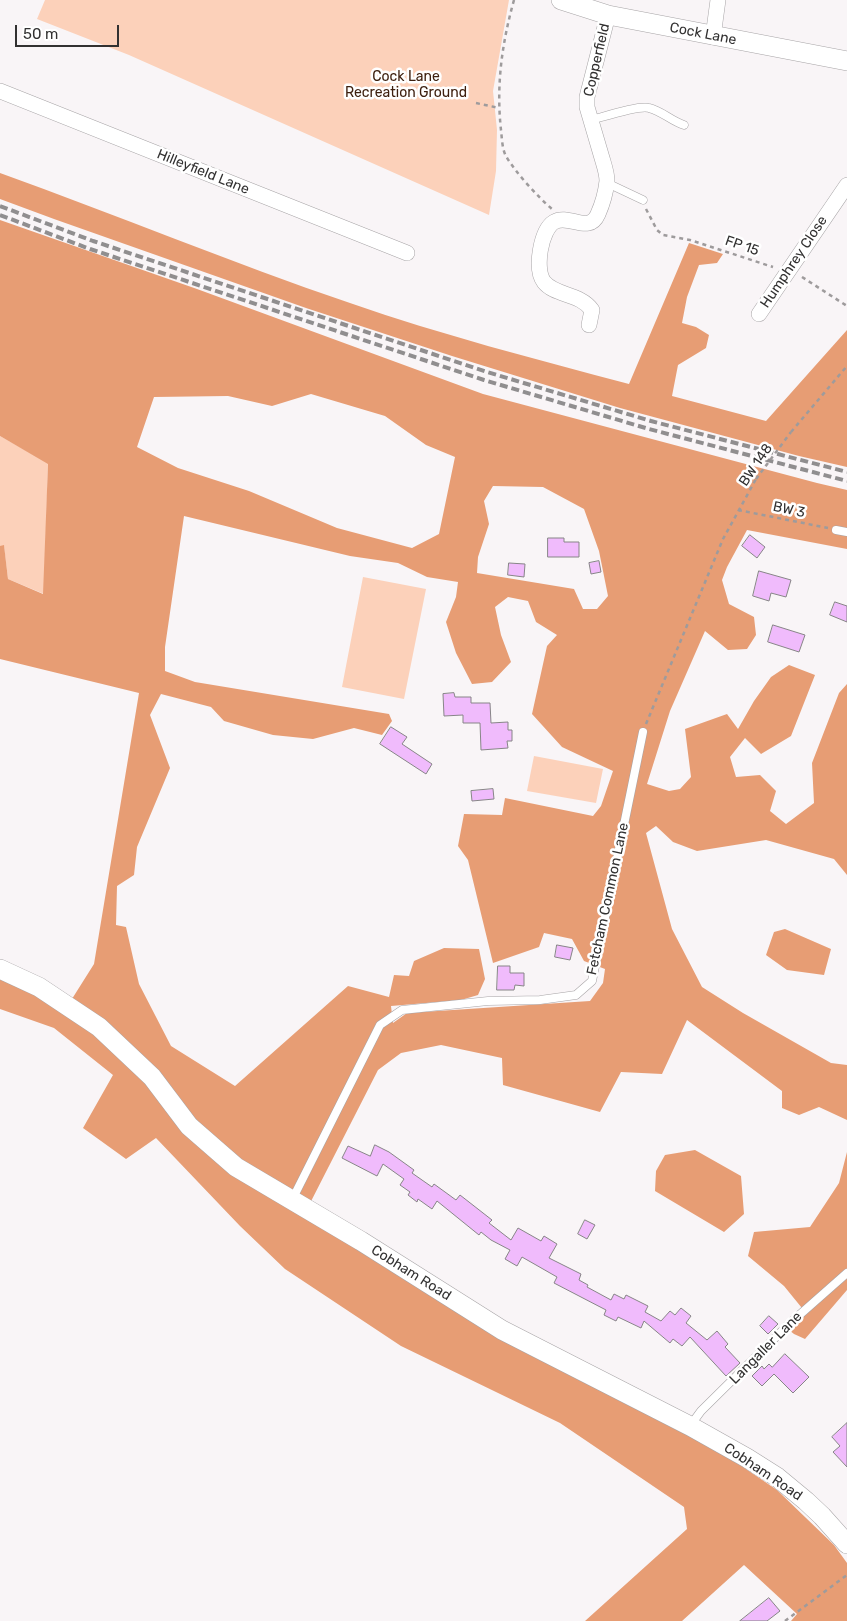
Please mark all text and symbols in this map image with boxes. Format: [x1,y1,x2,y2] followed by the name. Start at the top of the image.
[18,15,121,47] scale bar
[668,19,738,49] street label: Cock Lane
[580,22,614,98] street label: Copperfield
[23,25,58,43] text: 50 m
[345,69,467,102] park label: Cock Lane Recreation Ground
[154,146,252,198] street label: Hilleyfield Lane
[757,213,831,311] street label: Humphrey Close
[723,232,761,260] street label: FP 15
[736,441,776,489] street label: BW 148
[771,498,807,522] street label: BW 3
[584,821,632,977] street label: Fetcham Common Lane
[368,1242,454,1304] street label: Cobham Road
[726,1308,806,1388] street label: Langaller Lane
[721,1440,805,1504] street label: Cobham Road

